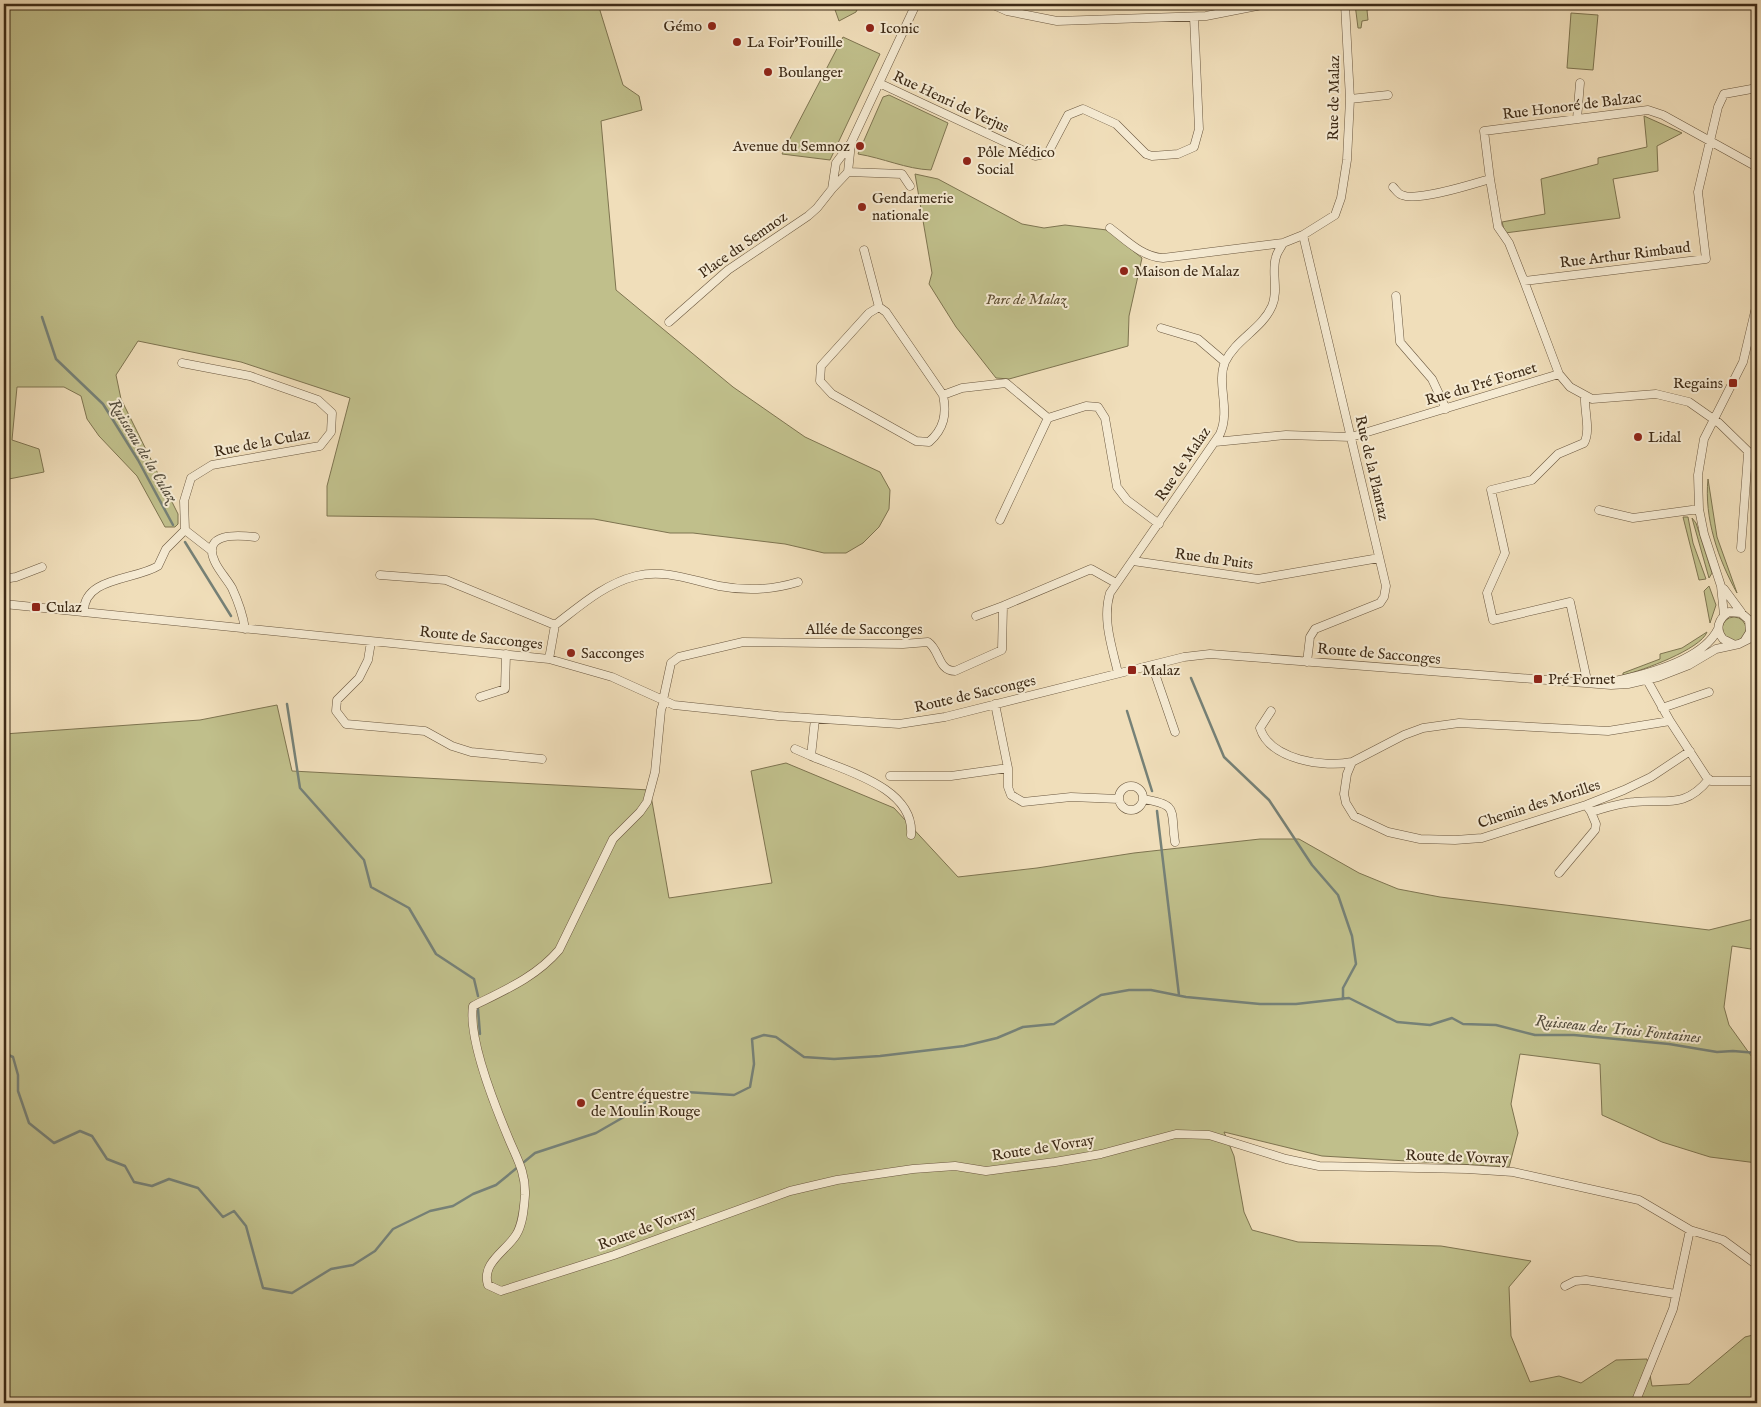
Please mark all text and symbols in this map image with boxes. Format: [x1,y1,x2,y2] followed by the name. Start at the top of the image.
[664,17,702,36] place label: Gémo
[880,19,919,38] place label: Iconic
[706,20,718,32] marker: Gémo
[864,22,876,34] marker: Iconic
[747,33,843,52] place label: La Foir'Fouille
[731,36,743,48] marker: La Foir'Fouille
[1324,55,1344,141] street label: Rue de Malaz
[778,63,843,82] place label: Boulanger
[762,66,774,78] marker: Boulanger
[890,67,1012,137] street label: Rue Henri de Verjus
[1501,88,1643,124] street label: Rue Honoré de Balzac
[732,137,850,156] place label: Avenue du Semnoz
[854,140,866,152] marker: Avenue du Semnoz
[977,143,1055,179] place label: Pôle Médico Social
[961,155,973,167] marker: Pôle Médico Social
[872,189,954,225] place label: Gendarmerie nationale
[856,201,868,213] marker: Gendarmerie nationale
[695,207,791,283] street label: Place du Semnoz
[1558,237,1692,272] street label: Rue Arthur Rimbaud
[1134,262,1240,281] place label: Maison de Malaz
[1118,265,1130,277] marker: Maison de Malaz
[986,290,1068,309] park label: Parc de Malaz
[1423,358,1539,410] street label: Rue du Pré Fornet
[1673,374,1723,393] place label: Regains
[1727,377,1739,389] marker: Regains
[103,396,182,508] water label: Ruisseau de la Culaz
[1351,414,1393,522] street label: Rue de la Plantaz
[1151,423,1215,505] street label: Rue de Malaz
[212,424,312,462] street label: Rue de la Culaz
[1648,428,1682,447] place label: Lidal
[1632,431,1644,443] marker: Lidal
[1173,544,1255,574] street label: Rue du Puits
[46,598,82,617] place label: Culaz
[30,601,42,613] marker: Culaz
[805,620,922,639] street label: Allée de Sacconges
[418,622,544,654] street label: Route de Sacconges
[1316,639,1442,669] street label: Route de Sacconges
[581,644,644,663] place label: Sacconges
[565,647,577,659] marker: Sacconges
[1142,661,1180,680] place label: Malaz
[1126,664,1138,676] marker: Malaz
[1548,670,1615,689] place label: Pré Fornet
[912,671,1038,717] street label: Route de Sacconges
[1532,673,1544,685] marker: Pré Fornet
[1475,775,1603,833] street label: Chemin des Morilles
[1534,1011,1702,1049] water label: Ruisseau des Trois Fontaines
[591,1085,701,1121] place label: Centre équestre de Moulin Rouge
[575,1097,587,1109] marker: Centre équestre de Moulin Rouge
[990,1130,1096,1165] street label: Route de Vovray
[1405,1146,1510,1168] street label: Route de Vovray
[595,1201,699,1255] street label: Route de Vovray

